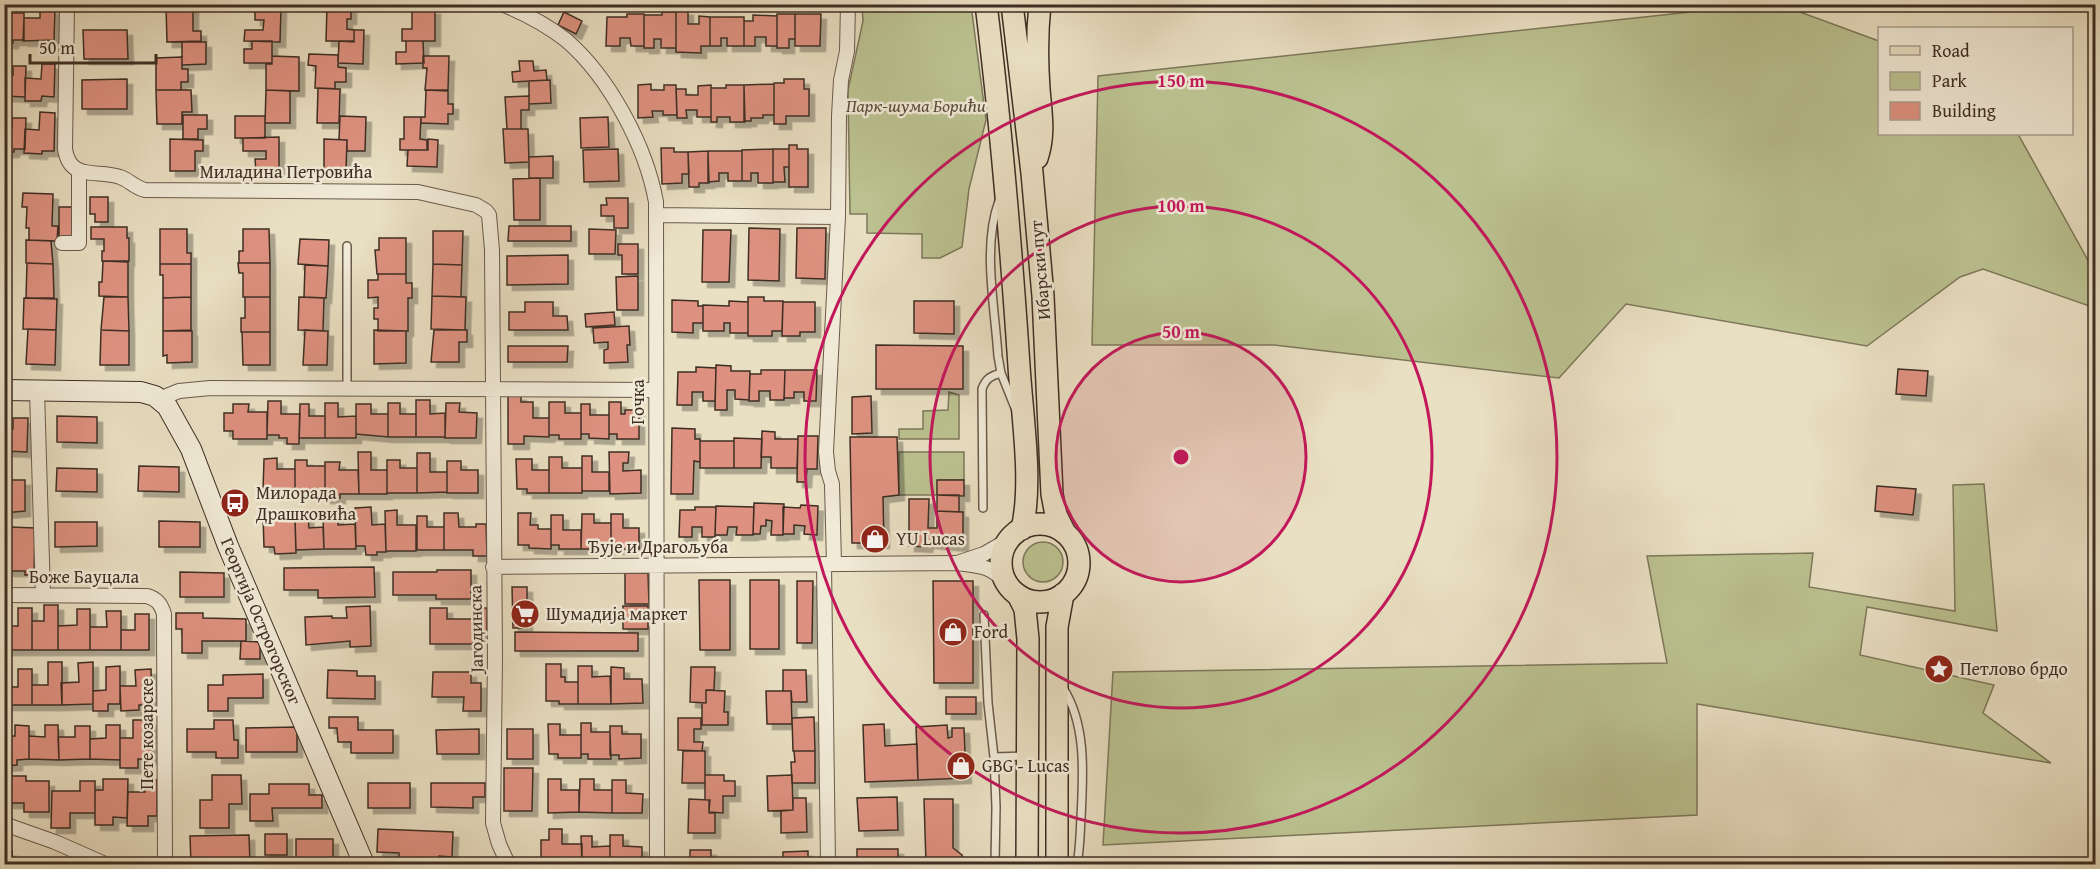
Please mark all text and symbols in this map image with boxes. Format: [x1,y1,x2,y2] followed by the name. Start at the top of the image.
[30,27,156,65] scale bar
[1878,27,2073,135] legend
[39,34,75,61] text: 50 m
[1932,37,1970,64] text: Road
[1157,67,1205,94] text: 150 m
[1932,67,1968,94] text: Park
[846,92,986,119] park label: Парк-шума Борићи
[1932,97,1996,124] text: Building
[200,158,373,185] street label: Миладина Петровића
[1157,192,1205,219] text: 100 m
[1022,219,1057,321] street label: Ибарски пут
[1162,318,1201,345] text: 50 m
[624,379,651,425] street label: Гочка
[1171,447,1191,467] centre of rings
[255,479,357,527] place label: Милорада Драшковића
[219,487,251,519] bus stop icon: Милорада Драшковића
[859,523,891,555] shop icon: YU Lucas
[896,525,965,552] place label: YU Lucas
[214,533,309,709] street label: Георгија Острогорског
[588,533,728,560] street label: Ђује и Драгољуба
[29,563,140,590] street label: Боже Бауцала
[461,584,490,675] street label: Јагодинска
[509,598,541,630] supermarket icon: Шумадија маркет
[546,600,688,627] place label: Шумадија маркет
[937,616,969,648] shop icon: Ford
[974,618,1009,645] place label: Ford
[1923,653,1955,685] place icon: Петлово брдо
[1960,655,2068,682] place label: Петлово брдо
[133,678,160,790] street label: Пете козарске
[945,750,977,782] shop icon: GBG - Lucas
[982,752,1070,779] place label: GBG - Lucas

